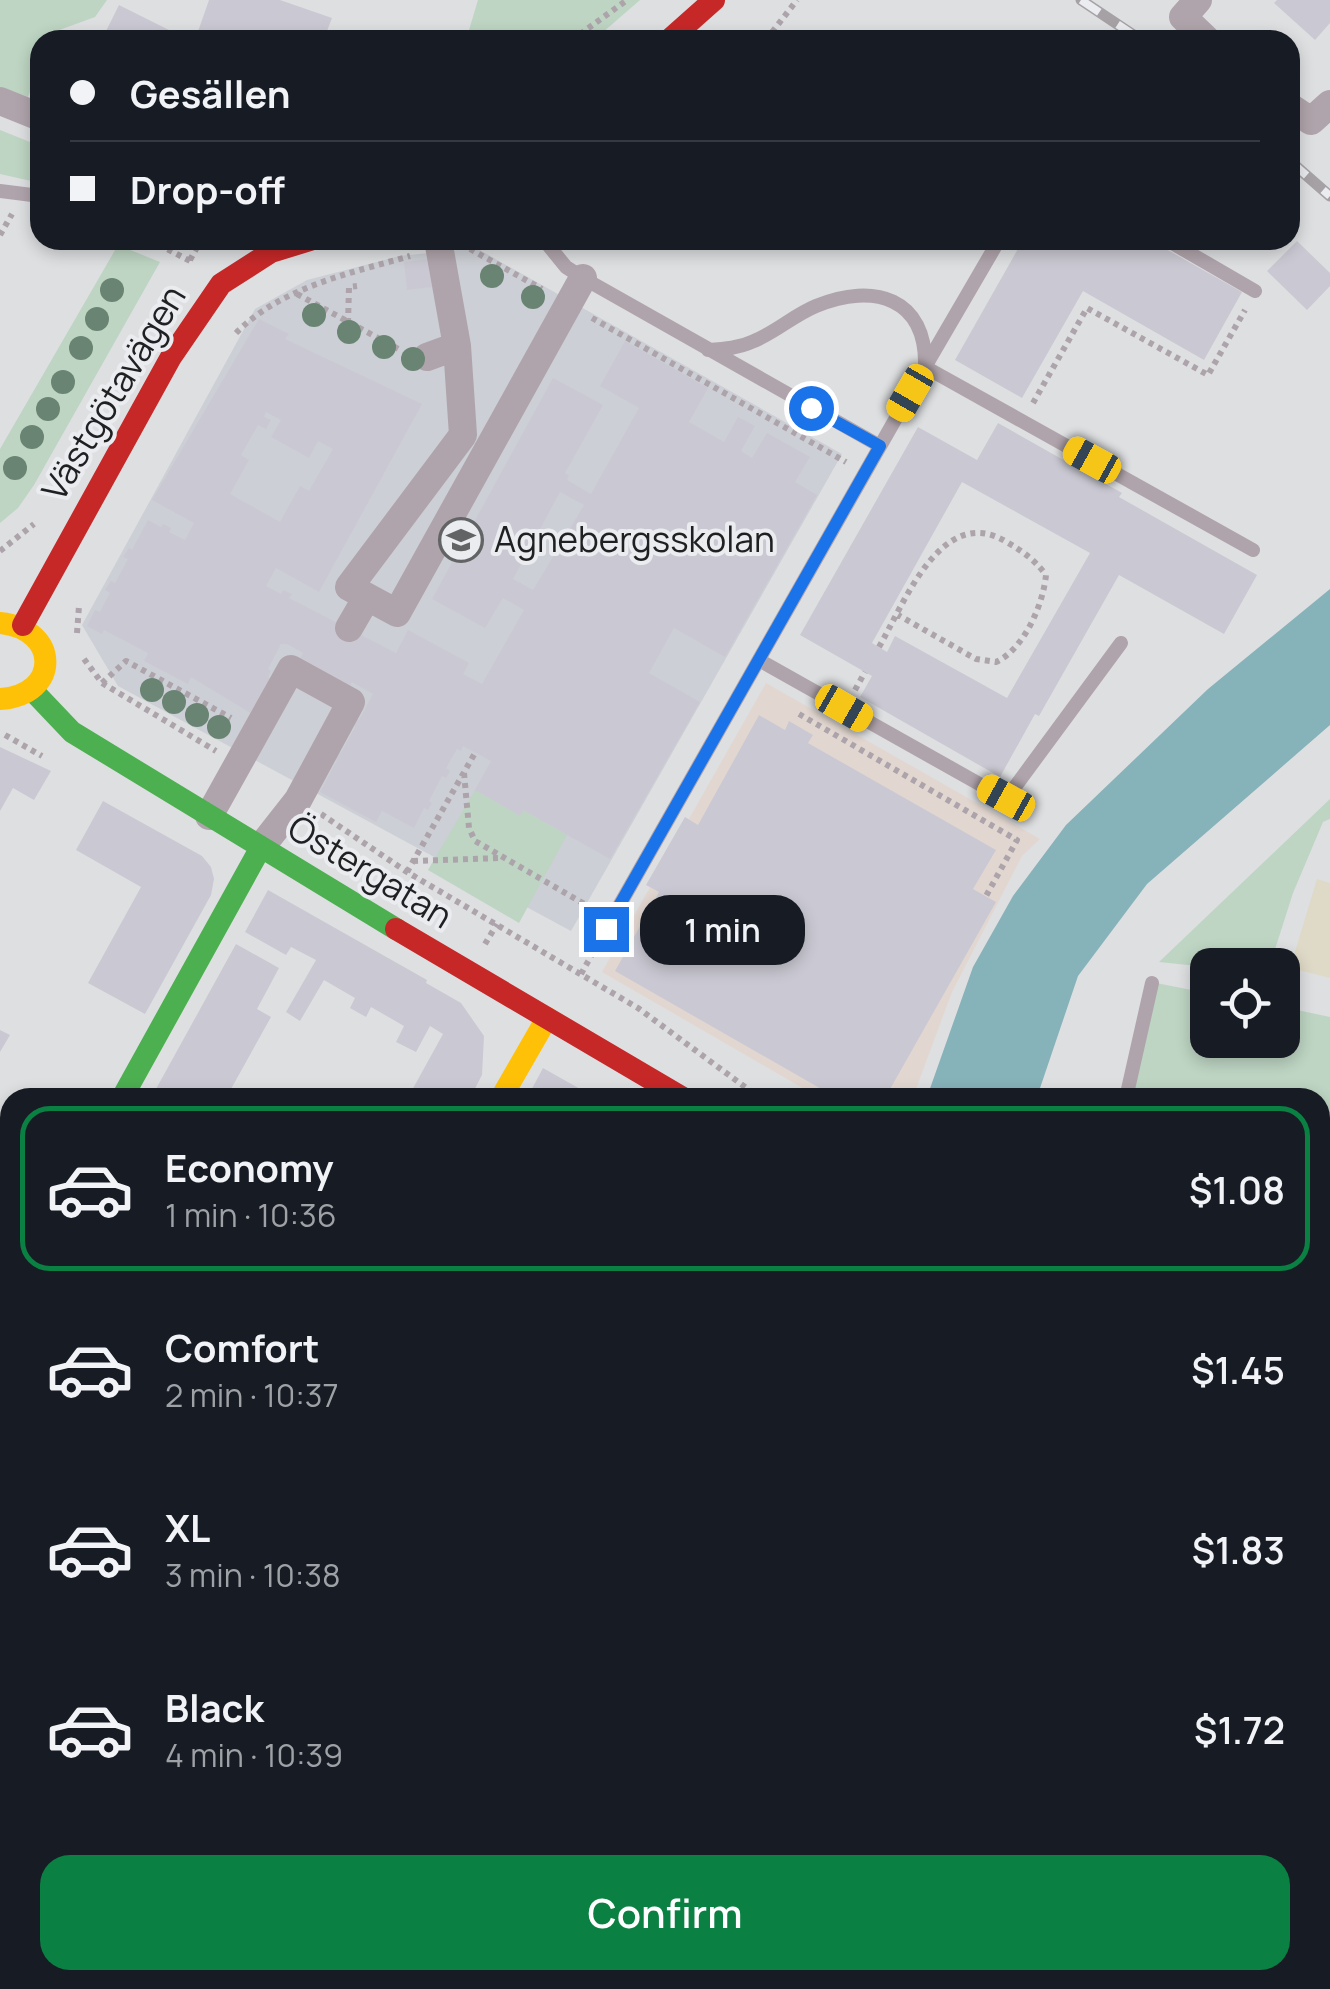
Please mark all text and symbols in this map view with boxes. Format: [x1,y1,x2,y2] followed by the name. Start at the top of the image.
[130,67,291,119] text: Gesällen
[130,163,285,215] text: Drop-off
[30,276,196,509] street label: Västgötavägen
[882,360,938,426] car
[789,386,834,431] route start
[1058,432,1126,488] car
[494,515,775,563] place label: Agnebergsskolan
[438,517,484,563] school or university icon: Agnebergsskolan
[811,680,877,736] car
[972,770,1040,826] car
[279,803,462,939] street label: Östergatan
[641,894,806,964] callout: 1 min
[584,907,629,952] route end
[684,908,761,952] text: 1 min
[1190,948,1300,1058] map controls
[1190,948,1300,1058] button: locate
[165,1141,334,1193] text: Economy
[45,1144,135,1234] icon: car
[1189,1163,1285,1215] text: $1.08
[165,1193,337,1237] text: 1 min · 10:36
[165,1321,319,1373] text: Comfort
[45,1324,135,1414] icon: car
[1191,1343,1285,1395] text: $1.45
[165,1373,339,1417] text: 2 min · 10:37
[165,1501,210,1553] text: XL
[45,1504,135,1594] icon: car
[1192,1523,1285,1575] text: $1.83
[165,1553,341,1597] text: 3 min · 10:38
[165,1681,264,1733] text: Black
[45,1684,135,1774] icon: car
[1194,1703,1285,1755] text: $1.72
[165,1733,343,1777] text: 4 min · 10:39
[40,1855,1290,1970] button: Confirm

